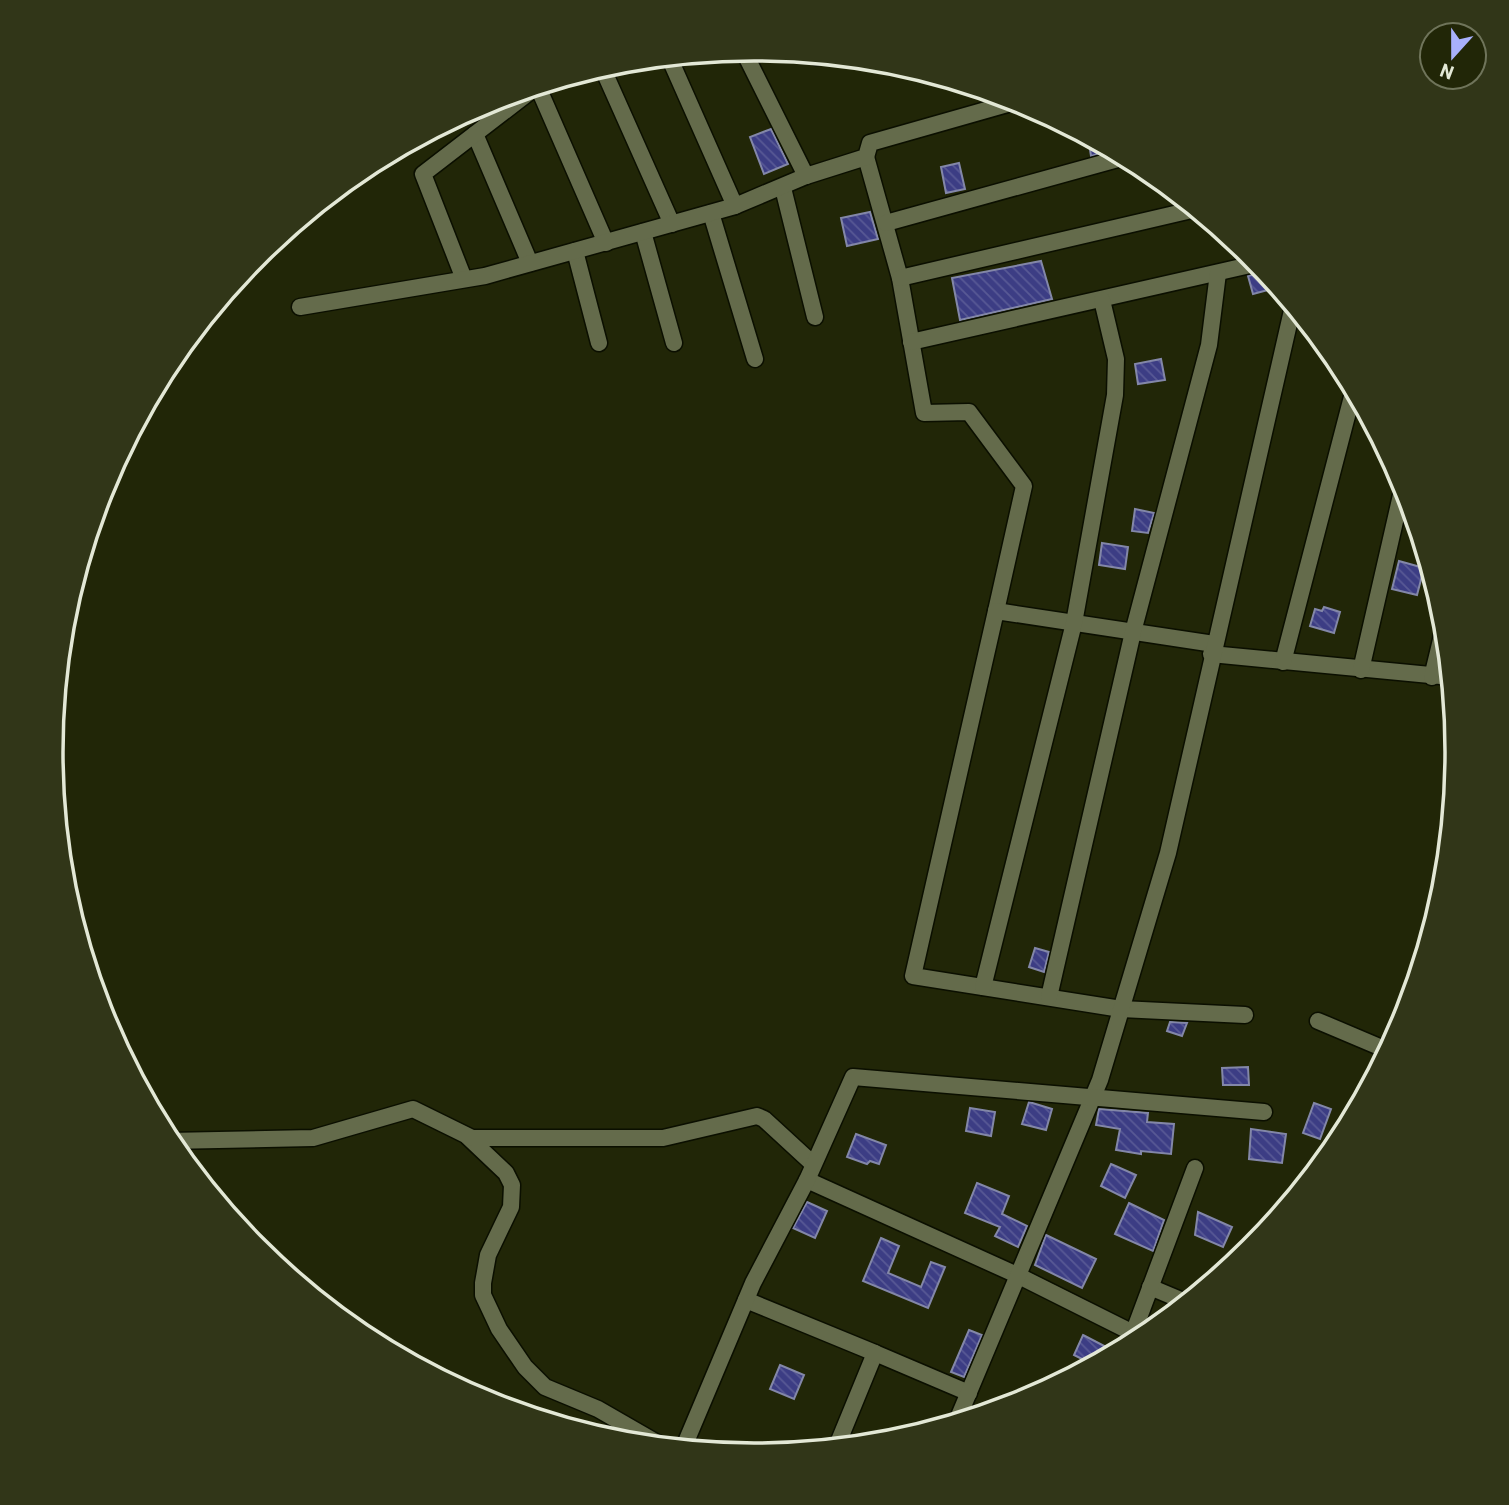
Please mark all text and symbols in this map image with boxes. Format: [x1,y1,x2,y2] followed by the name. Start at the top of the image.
[1418,21,1488,91] north arrow
[1437,59,1457,85] text: N

